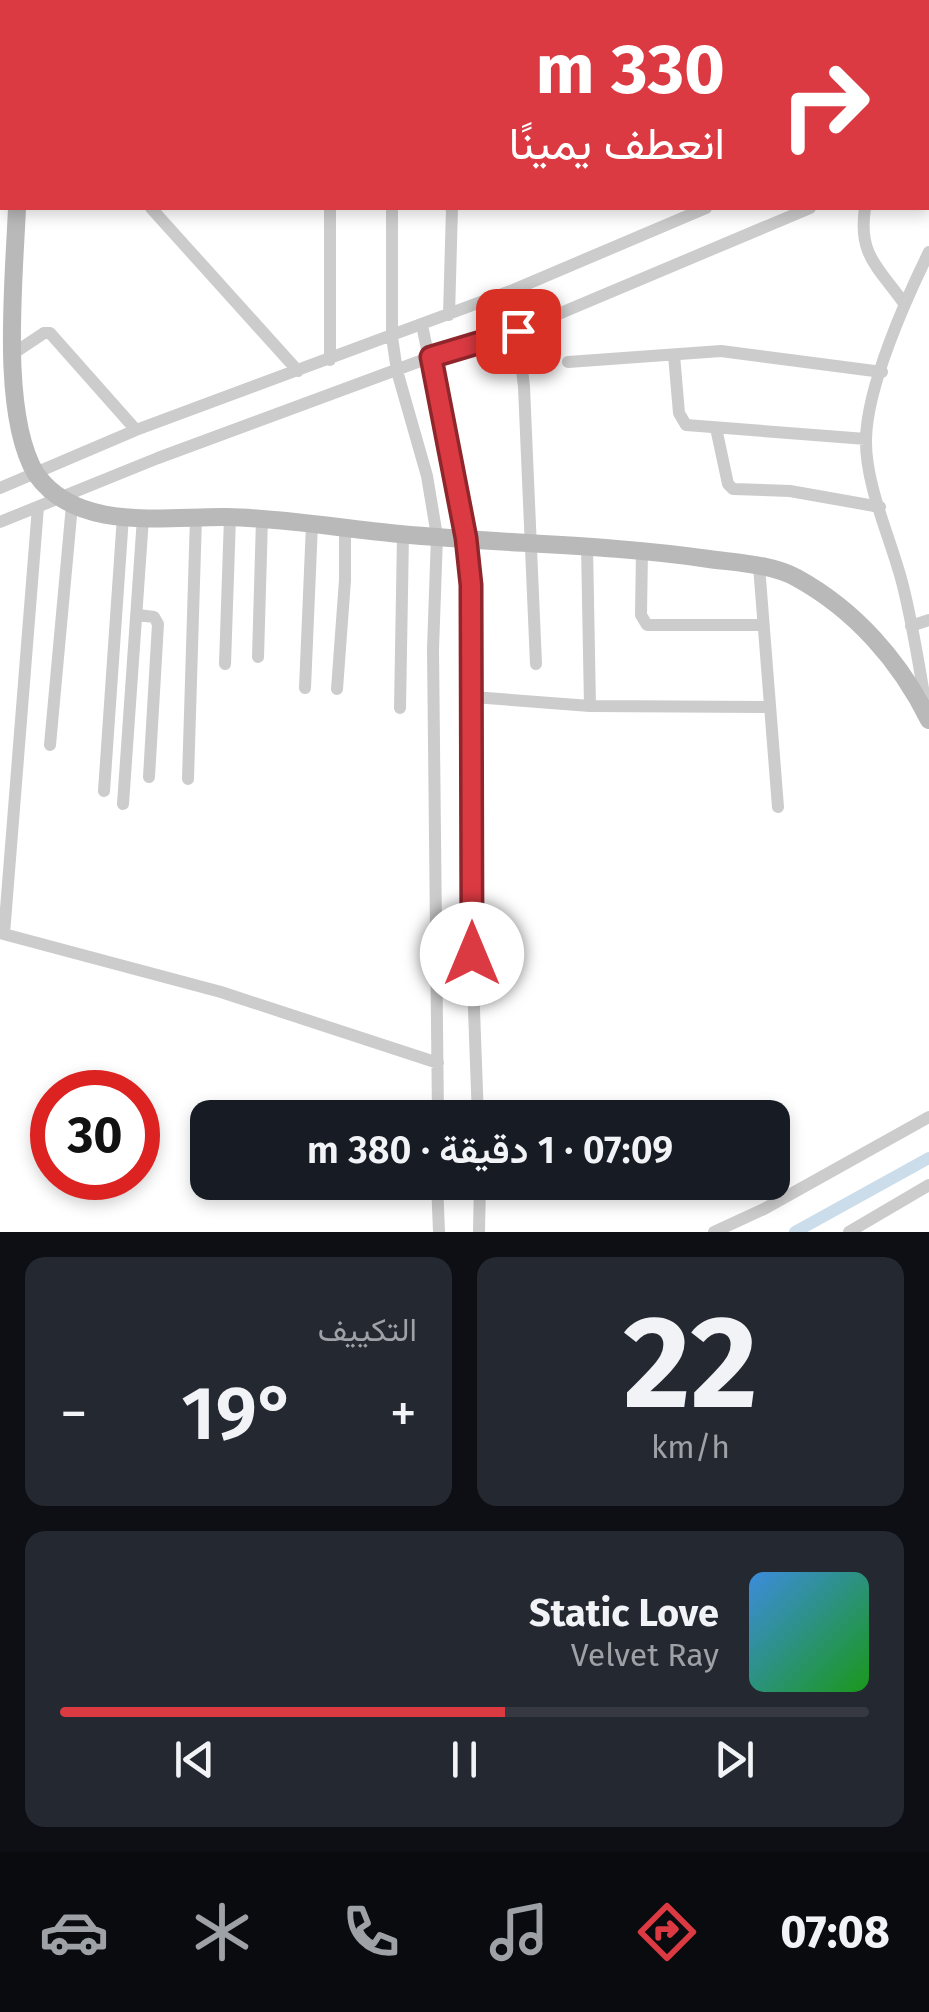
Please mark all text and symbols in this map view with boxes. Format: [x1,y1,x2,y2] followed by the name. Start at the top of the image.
[536,28,725,112] text: 330 m
[760,40,890,170] icon: right
[509,117,725,171] text: انعطف يمينًا
[476,289,561,374] pin
[491,304,546,359] icon: arrive
[420,902,524,1006] position arrow
[30,1070,160,1200] speed limit sign: 30
[307,1127,673,1173] text: 07:09 · 1 دقيقة · 380 m
[623,1285,758,1441] text: 22
[318,1311,417,1349] text: التكييف
[181,1369,296,1459] text: 19°
[60,1381,88,1447] text: −
[390,1381,417,1447] text: +
[651,1428,730,1466] text: km/h
[529,1590,719,1636] text: Static Love
[571,1636,719,1674] text: Velvet Ray
[167,1732,222,1787] icon: previous
[437,1732,492,1787] icon: pause
[707,1732,762,1787] icon: next
[39,1897,109,1967] icon: car
[187,1897,257,1967] icon: climate
[336,1897,406,1967] icon: phone
[484,1897,554,1967] icon: music
[632,1897,702,1967] icon: directions
[780,1905,890,1959] text: 07:08

